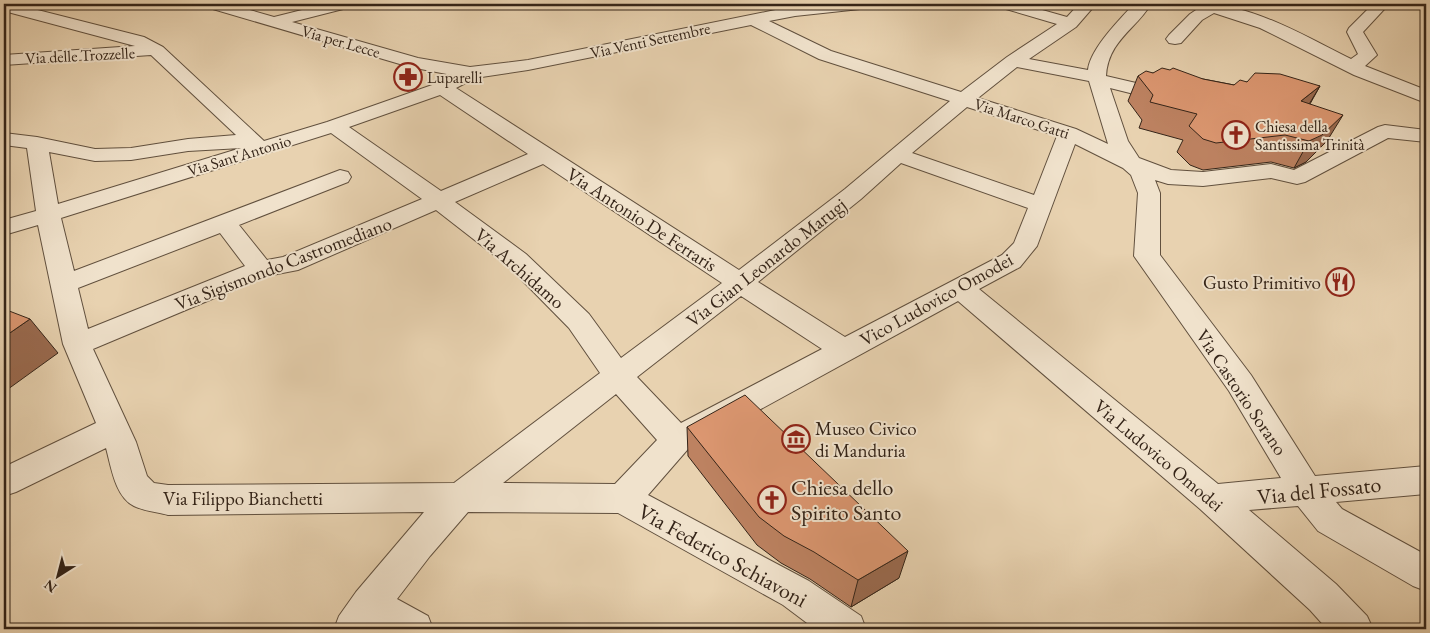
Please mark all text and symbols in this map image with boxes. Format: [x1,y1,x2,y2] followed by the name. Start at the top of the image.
[588,18,712,63] street label: Via Venti Settembre
[299,20,383,63] street label: Via per Lecce
[25,42,135,69] street label: Via delle Trozzelle
[393,62,423,92] pharmacy icon: Luparelli
[427,67,482,88] place label: Luparelli
[971,93,1072,144] street label: Via Marco Gatti
[1255,116,1365,155] place label: Chiesa della Santissima Trinità
[1221,120,1251,150] church icon: Chiesa della Santissima Trinità
[185,130,294,181] street label: Via Sant'Antonio
[562,161,722,277] street label: Via Antonio De Ferraris
[681,192,851,333] street label: Via Gian Leonardo Marugj
[171,211,395,316] street label: Via Sigismondo Castromediano
[469,222,570,314] street label: Via Archidamo
[855,247,1018,352] street label: Vico Ludovico Omodei
[1325,267,1355,297] restaurant icon: Gusto Primitivo
[1203,270,1321,295] place label: Gusto Primitivo
[1190,324,1293,460] street label: Via Castorio Sorano
[1089,394,1229,517] street label: Via Ludovico Omodei
[815,416,917,463] place label: Museo Civico di Manduria
[781,424,811,454] museum icon: Museo Civico di Manduria
[1256,470,1383,511] street label: Via del Fossato
[791,473,902,527] place label: Chiesa dello Spirito Santo
[757,485,787,515] church icon: Chiesa dello Spirito Santo
[163,486,323,511] street label: Via Filippo Bianchetti
[633,497,813,614] street label: Via Federico Schiavoni
[32,550,82,600] north arrow
[40,576,60,597] text: N

